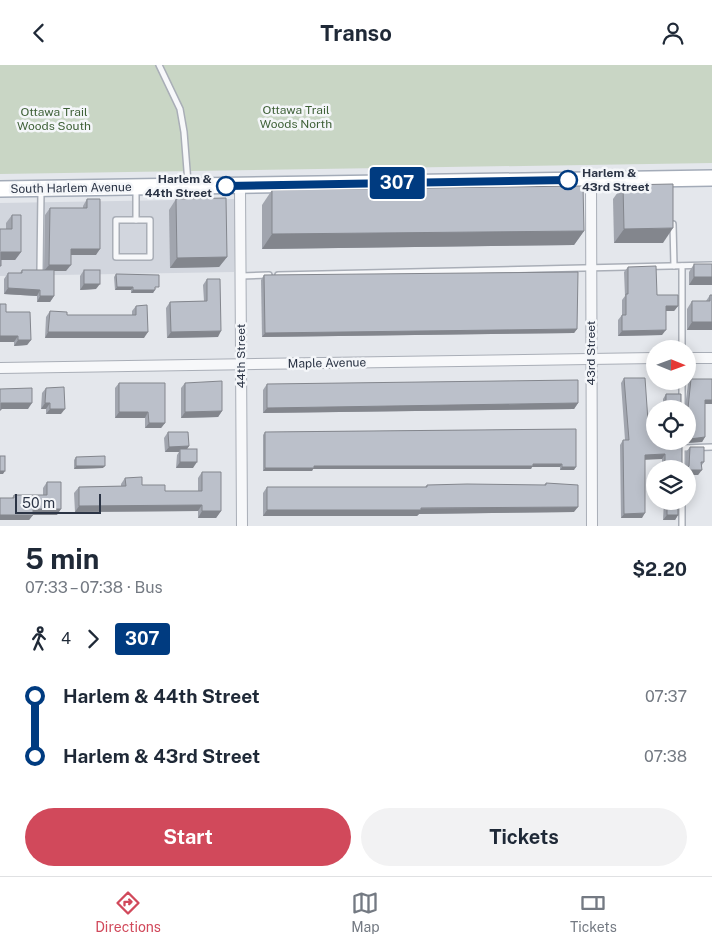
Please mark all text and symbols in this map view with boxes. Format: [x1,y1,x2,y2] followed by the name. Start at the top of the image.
[25,19,53,47] icon: back
[659,19,687,47] icon: person
[320,20,392,46] text: Transo
[260,103,332,131] park label: Ottawa Trail Woods North
[17,105,91,133] park label: Ottawa Trail Woods South
[582,166,649,194] place label: Harlem & 43rd Street
[368,167,426,199] line badge: 307
[558,170,578,190] marker: Harlem & 43rd Street
[145,172,212,200] place label: Harlem & 44th Street
[380,172,414,193] text: 307
[216,176,236,196] marker: Harlem & 44th Street
[10,180,132,196] street label: South Harlem Avenue
[584,320,598,385] street label: 43rd Street
[234,323,248,388] street label: 44th Street
[646,340,696,390] north arrow
[646,340,696,510] map controls
[288,355,367,371] street label: Maple Avenue
[646,400,696,450] button: locate
[646,460,696,510] button: layers
[15,491,101,514] scale bar
[22,495,55,511] text: 50 m
[25,542,99,575] text: 5 min
[632,558,687,580] text: $2.20
[25,578,163,597] text: 07:33 – 07:38 · Bus
[25,625,53,653] icon: walk
[79,625,107,653] icon: forward
[125,628,160,649] text: 307
[61,629,71,648] text: 4
[63,685,260,707] text: Harlem & 44th Street
[645,687,687,706] text: 07:37
[63,745,260,767] text: Harlem & 43rd Street
[644,747,687,766] text: 07:38
[25,808,351,866] button: Start
[361,808,687,866] button: Tickets
[95,889,161,935] tab: Directions
[351,889,380,935] tab: Map
[570,889,617,935] tab: Tickets

